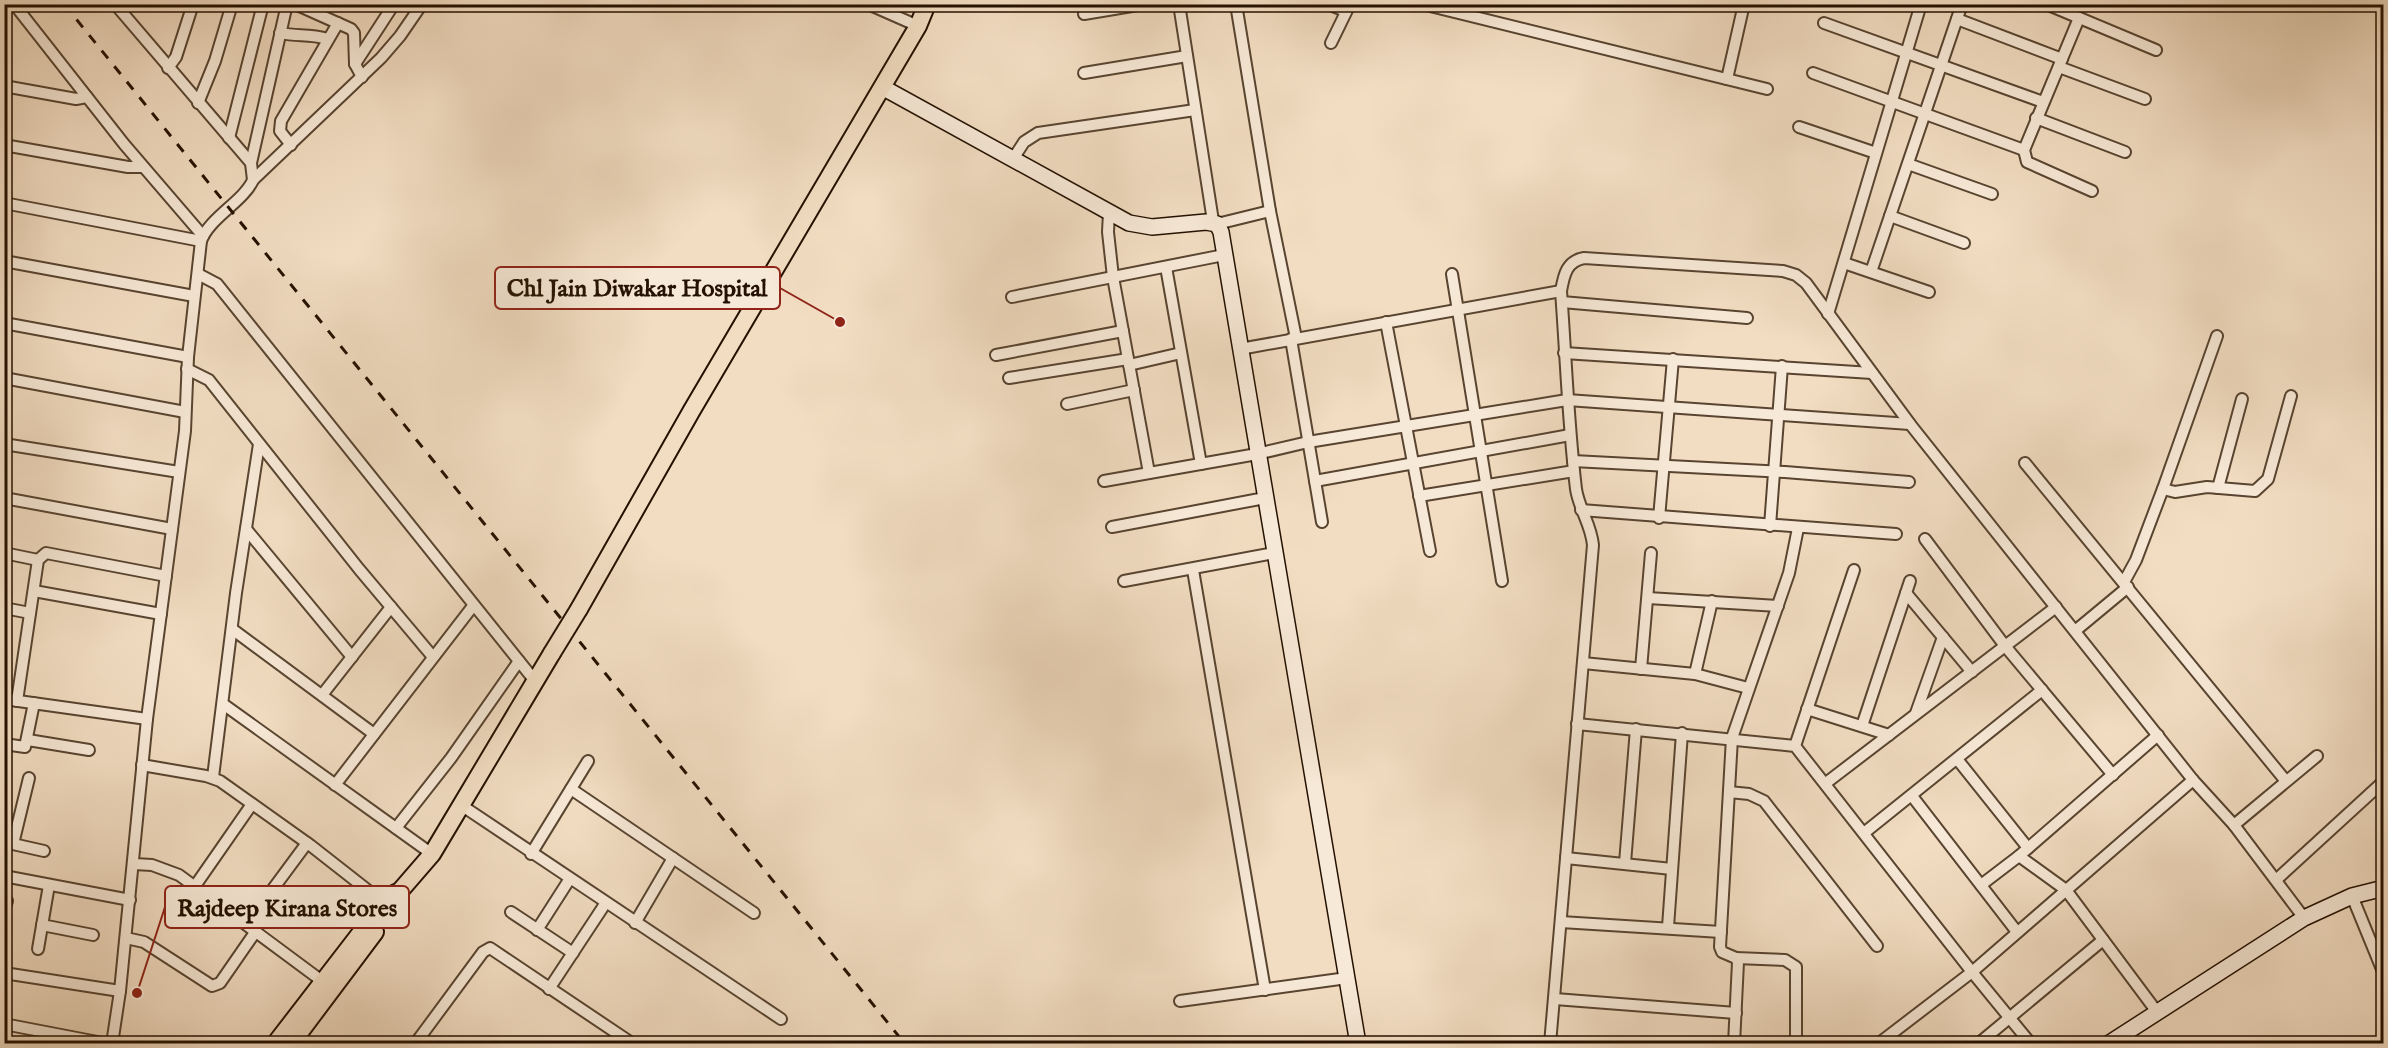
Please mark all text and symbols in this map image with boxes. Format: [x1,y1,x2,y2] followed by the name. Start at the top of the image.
[495,267,780,309] callout: Chl Jain Diwakar Hospital
[507,274,768,305] text: Chl Jain Diwakar Hospital
[165,886,409,928] callout: Rajdeep Kirana Stores
[177,894,398,925] text: Rajdeep Kirana Stores

